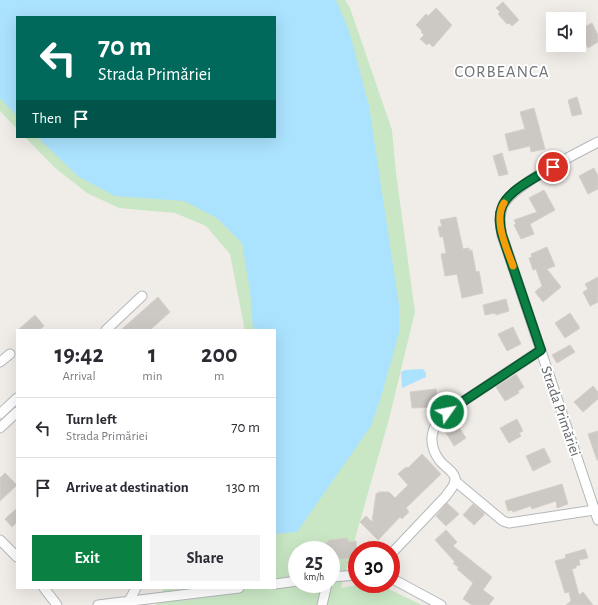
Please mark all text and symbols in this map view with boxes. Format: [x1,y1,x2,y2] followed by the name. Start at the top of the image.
[546,12,586,52] map controls
[546,12,586,52] button: sound
[32,32,84,84] icon: left
[98,33,152,61] text: 70 m
[454,63,550,80] district label: CORBEANCA
[98,66,211,84] text: Strada Primăriei
[70,108,92,130] icon: arrive
[32,111,62,126] text: Then
[536,150,570,184] pin
[542,156,564,178] icon: arrive
[55,343,104,367] text: 19:42
[148,343,157,367] text: 1
[201,343,237,367] text: 200
[538,364,583,458] street label: Strada Primăriei
[62,370,96,383] text: Arrival
[142,370,163,383] text: min
[214,370,224,383] text: m
[426,391,468,433] position arrow
[66,412,117,427] text: Turn left
[32,417,54,439] icon: left
[231,420,260,435] text: 70 m
[66,430,148,443] text: Strada Primăriei
[32,477,54,499] icon: arrive
[66,480,189,495] text: Arrive at destination
[226,480,260,495] text: 130 m
[32,535,142,581] button: Exit
[150,535,260,581] button: Share
[348,541,400,593] speed limit sign: 30
[305,552,323,572] text: 25
[304,572,324,582] text: km/h

